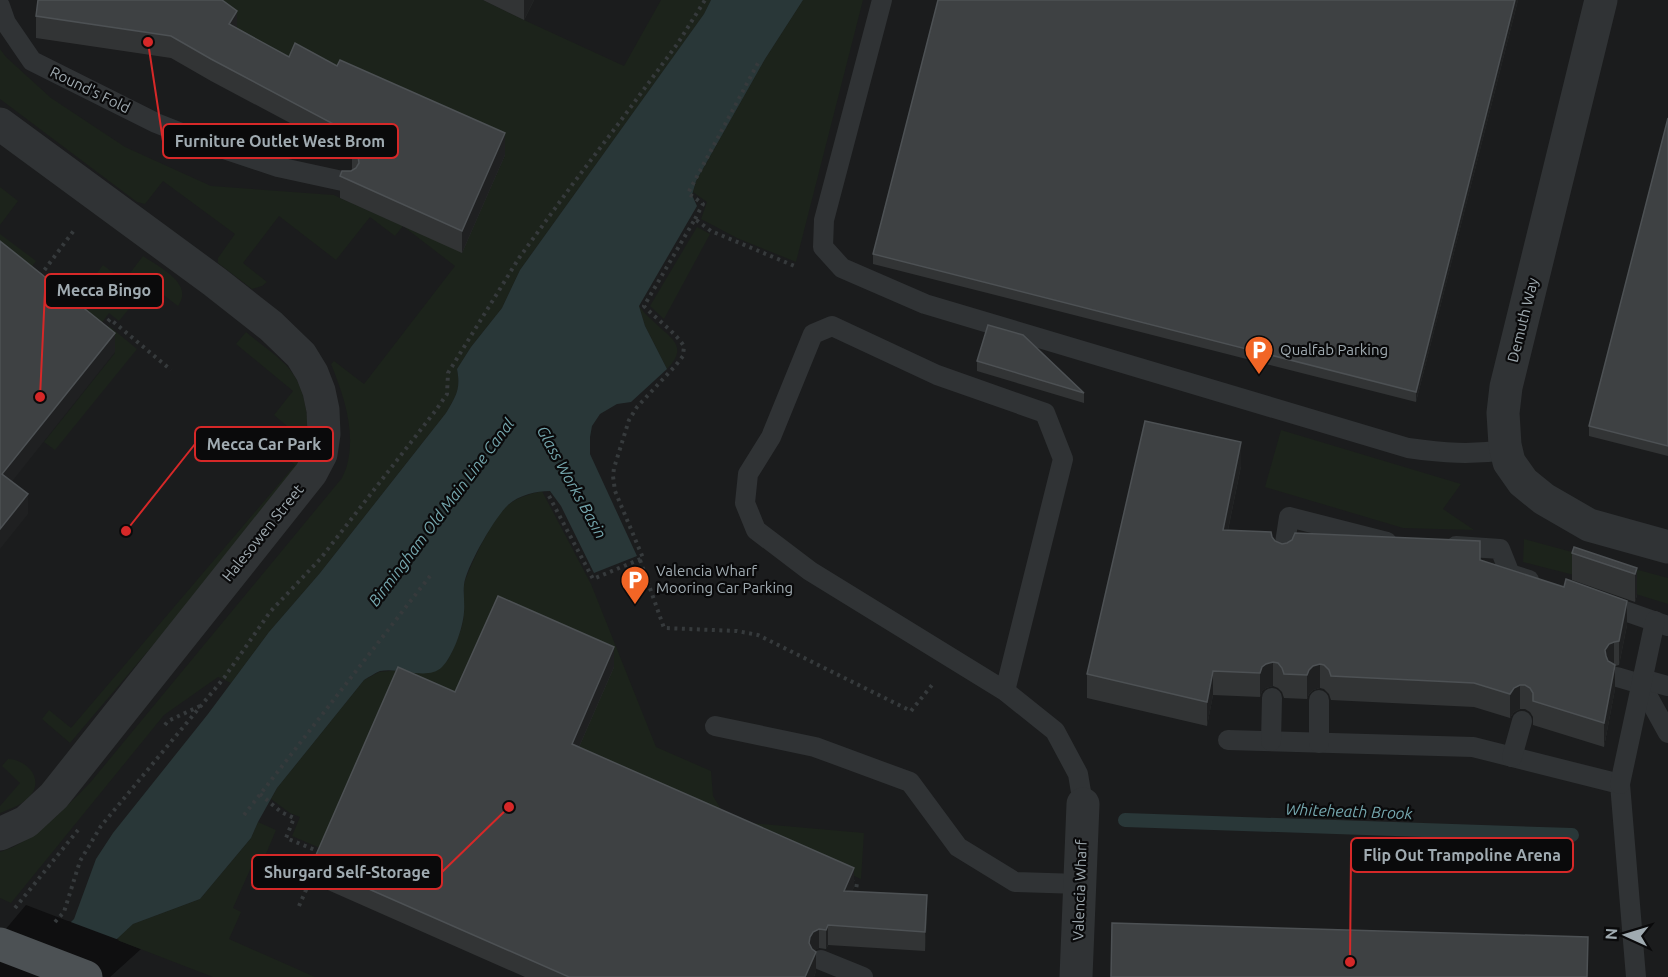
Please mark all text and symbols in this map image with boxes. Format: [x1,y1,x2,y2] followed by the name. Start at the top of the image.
[47,63,133,116] street label: Round's Fold
[163,124,398,158] callout: Furniture Outlet West Brom
[175,132,385,150] text: Furniture Outlet West Brom
[45,274,163,308] callout: Mecca Bingo
[1504,276,1541,364] street label: Demuth Way
[57,281,151,299] text: Mecca Bingo
[1243,334,1275,376] parking icon: Qualfab Parking
[1280,341,1388,358] place label: Qualfab Parking
[364,414,518,609] water label: Birmingham Old Main Line Canal
[534,422,610,542] water label: Glass Works Basin
[195,427,333,461] callout: Mecca Car Park
[207,435,321,453] text: Mecca Car Park
[218,481,307,584] street label: Halesowen Street
[656,562,793,596] place label: Valencia Wharf Mooring Car Parking
[619,564,651,606] parking icon: Valencia Wharf Mooring Car Parking
[1285,800,1414,822] water label: Whiteheath Brook
[1351,838,1573,872] callout: Flip Out Trampoline Arena
[1069,839,1090,941] street label: Valencia Wharf
[1363,846,1561,864] text: Flip Out Trampoline Arena
[252,855,442,889] callout: Shurgard Self-Storage
[264,863,430,881] text: Shurgard Self-Storage
[1596,905,1656,965] north arrow
[1602,927,1620,941] text: N

